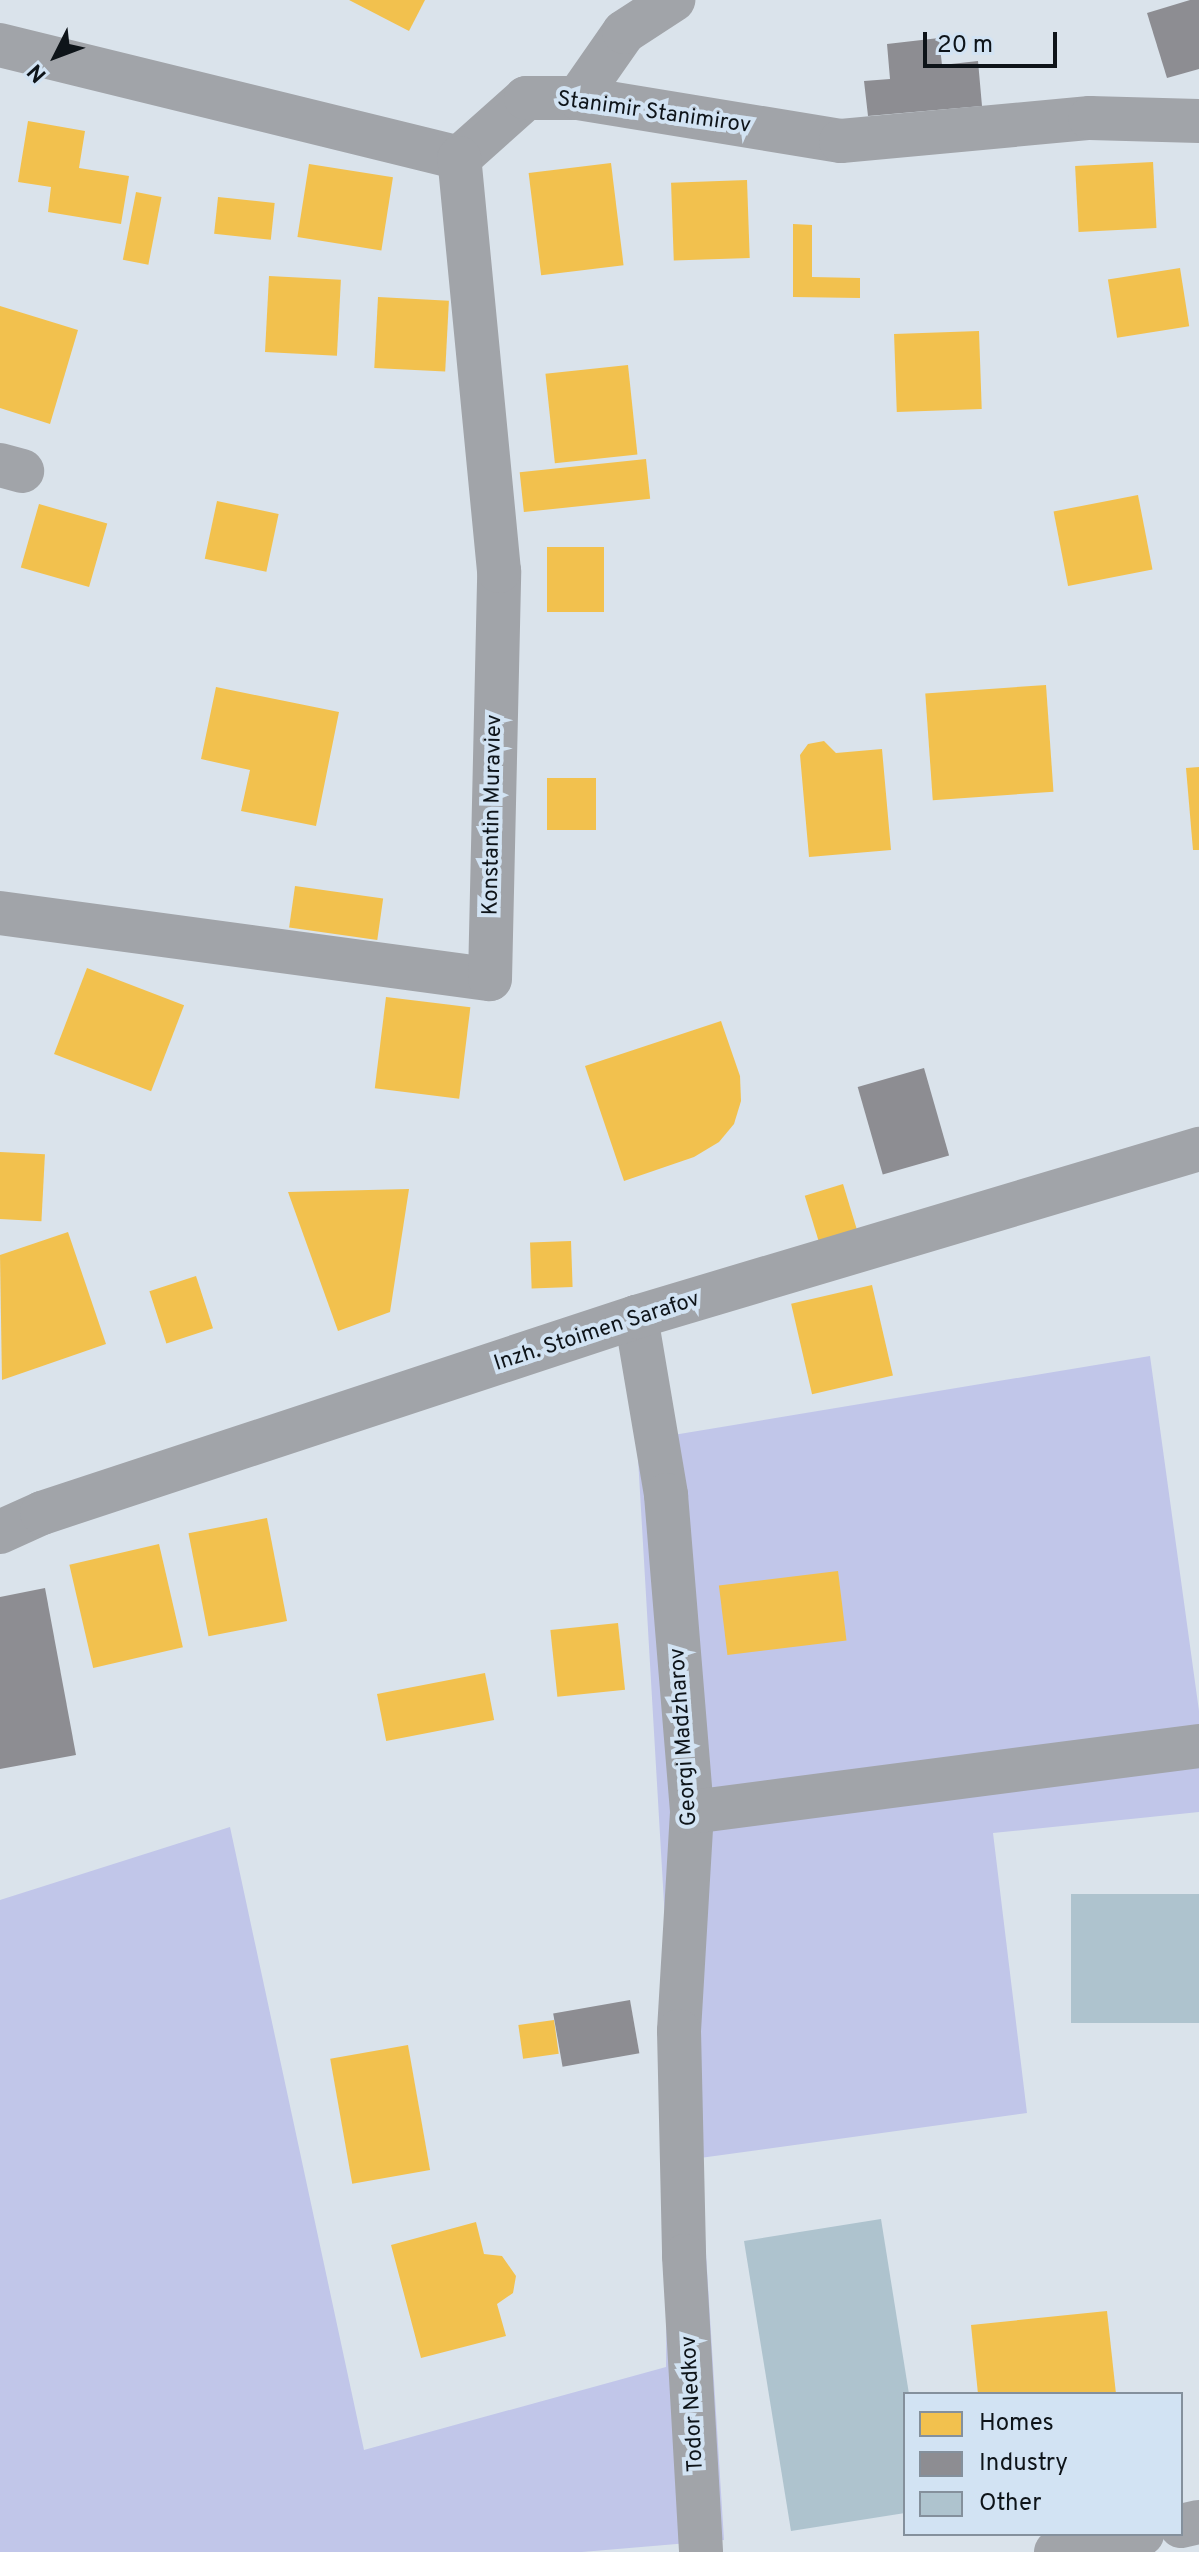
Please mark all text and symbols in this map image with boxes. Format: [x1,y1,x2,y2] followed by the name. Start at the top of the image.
[16,16,96,96] north arrow
[927,16,1061,66] scale bar
[937,31,993,61] text: 20 m
[22,57,53,87] text: N
[555,86,753,140] street label: Stanimir Stanimirov
[478,714,508,916] street label: Konstantin Muraviev
[491,1286,703,1378] street label: Inzh. Stoimen Sarafov
[665,1647,703,1827] street label: Georgi Madzharov
[676,2335,710,2473] street label: Todor Nedkov
[903,2392,1183,2536] legend
[979,2409,1054,2439] text: Homes
[979,2449,1068,2479] text: Industry
[979,2489,1041,2519] text: Other

